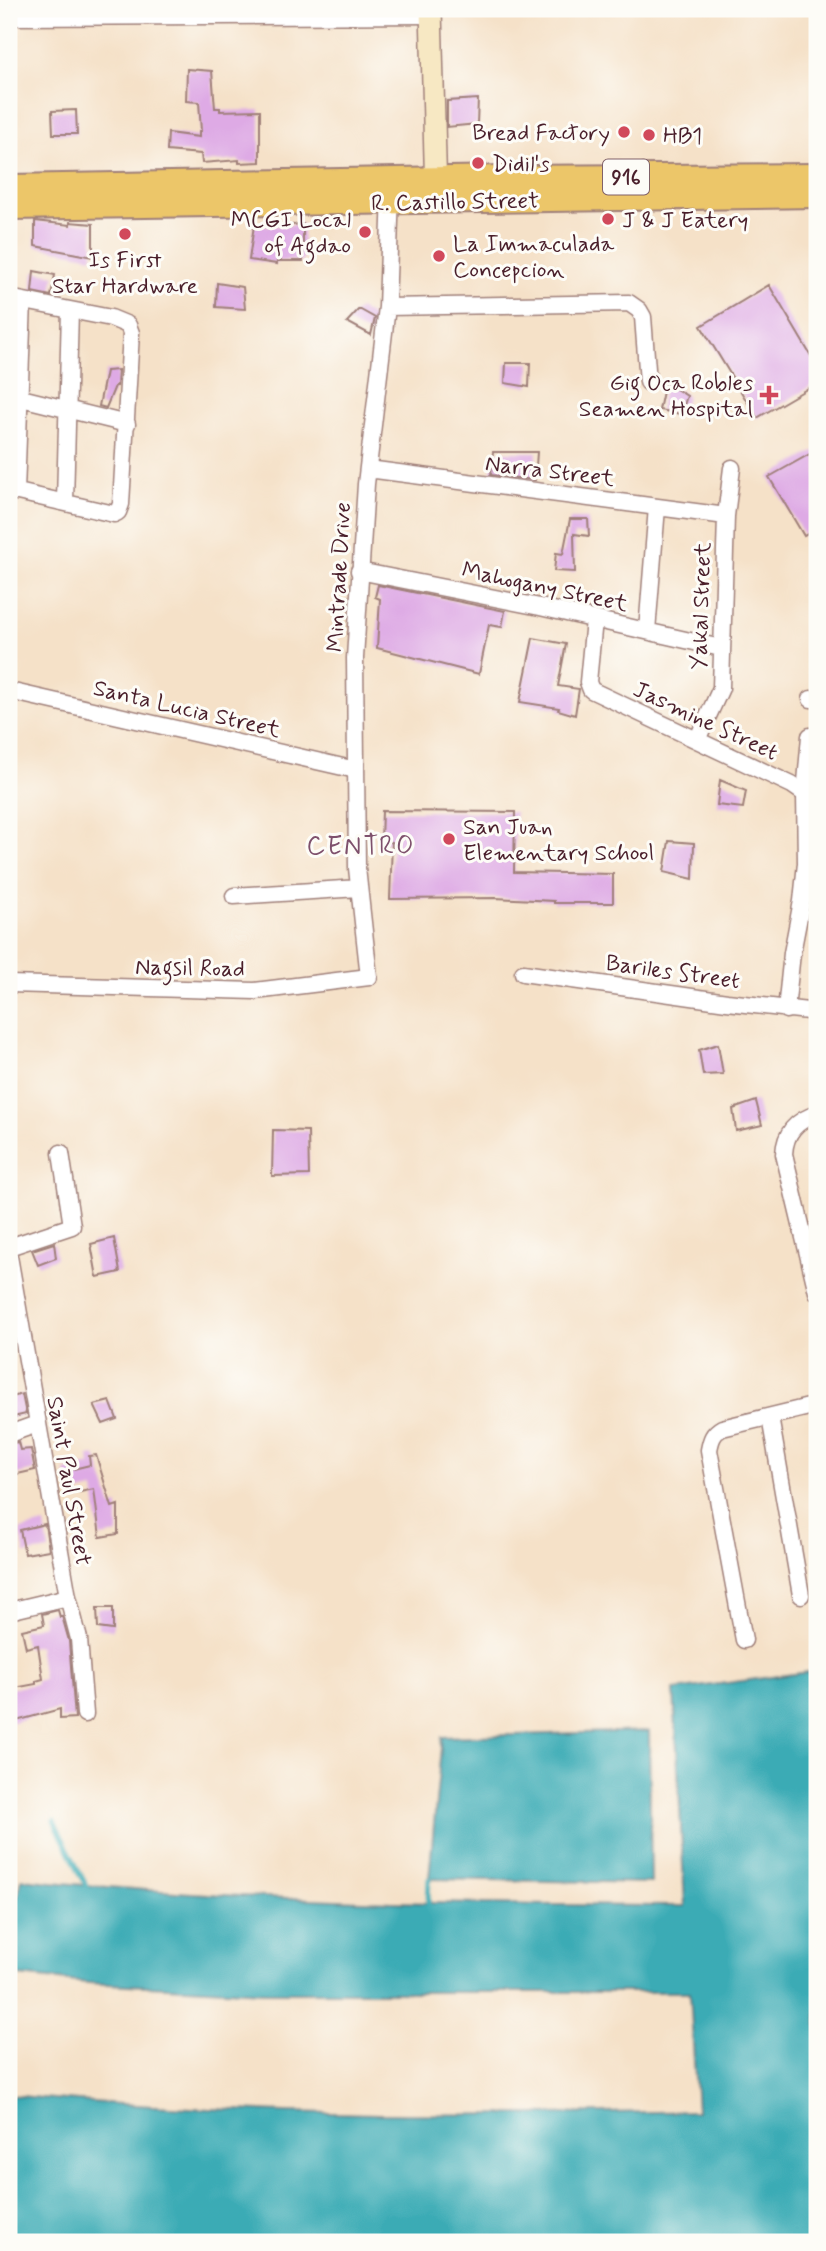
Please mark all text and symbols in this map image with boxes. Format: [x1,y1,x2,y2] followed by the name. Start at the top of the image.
[472,119,610,149] place label: Bread Factory
[663,122,702,152] place label: HB1
[616,124,632,140] marker: Bread Factory
[641,127,657,143] marker: HB1
[492,150,550,180] place label: Didil's
[470,155,486,171] marker: Didil's
[603,160,649,194] road number: 916
[371,187,539,219] street label: R. Castillo Street
[231,206,351,264] place label: MCGI Local of Agdao
[622,206,748,236] place label: J & J Eatery
[600,211,616,227] marker: J & J Eatery
[357,224,373,240] marker: MCGI Local of Agdao
[117,226,133,242] marker: Is First Star Hardware
[453,230,615,286] place label: La Immaculada Concepcion
[52,246,198,302] place label: Is First Star Hardware
[431,248,447,264] marker: La Immaculada Concepcion
[579,369,753,425] place label: Gig Oca Robles Seamen Hospital
[759,385,779,405] marker: Gig Oca Robles Seamen Hospital
[483,449,617,495] street label: Narra Street
[321,501,359,653] street label: Mintrade Drive
[685,541,719,670] street label: Yakal Street
[459,556,631,620] street label: Mahogany Street
[90,674,283,746] street label: Santa Lucia Street
[628,675,782,768] street label: Jasmine Street
[463,813,654,869] place label: San Juan Elementary School
[306,830,416,864] district label: CENTRO
[441,831,457,847] marker: San Juan Elementary School
[604,949,742,997] street label: Bariles Street
[135,953,245,987] street label: Nagsil Road
[38,1394,98,1568] street label: Saint Paul Street

